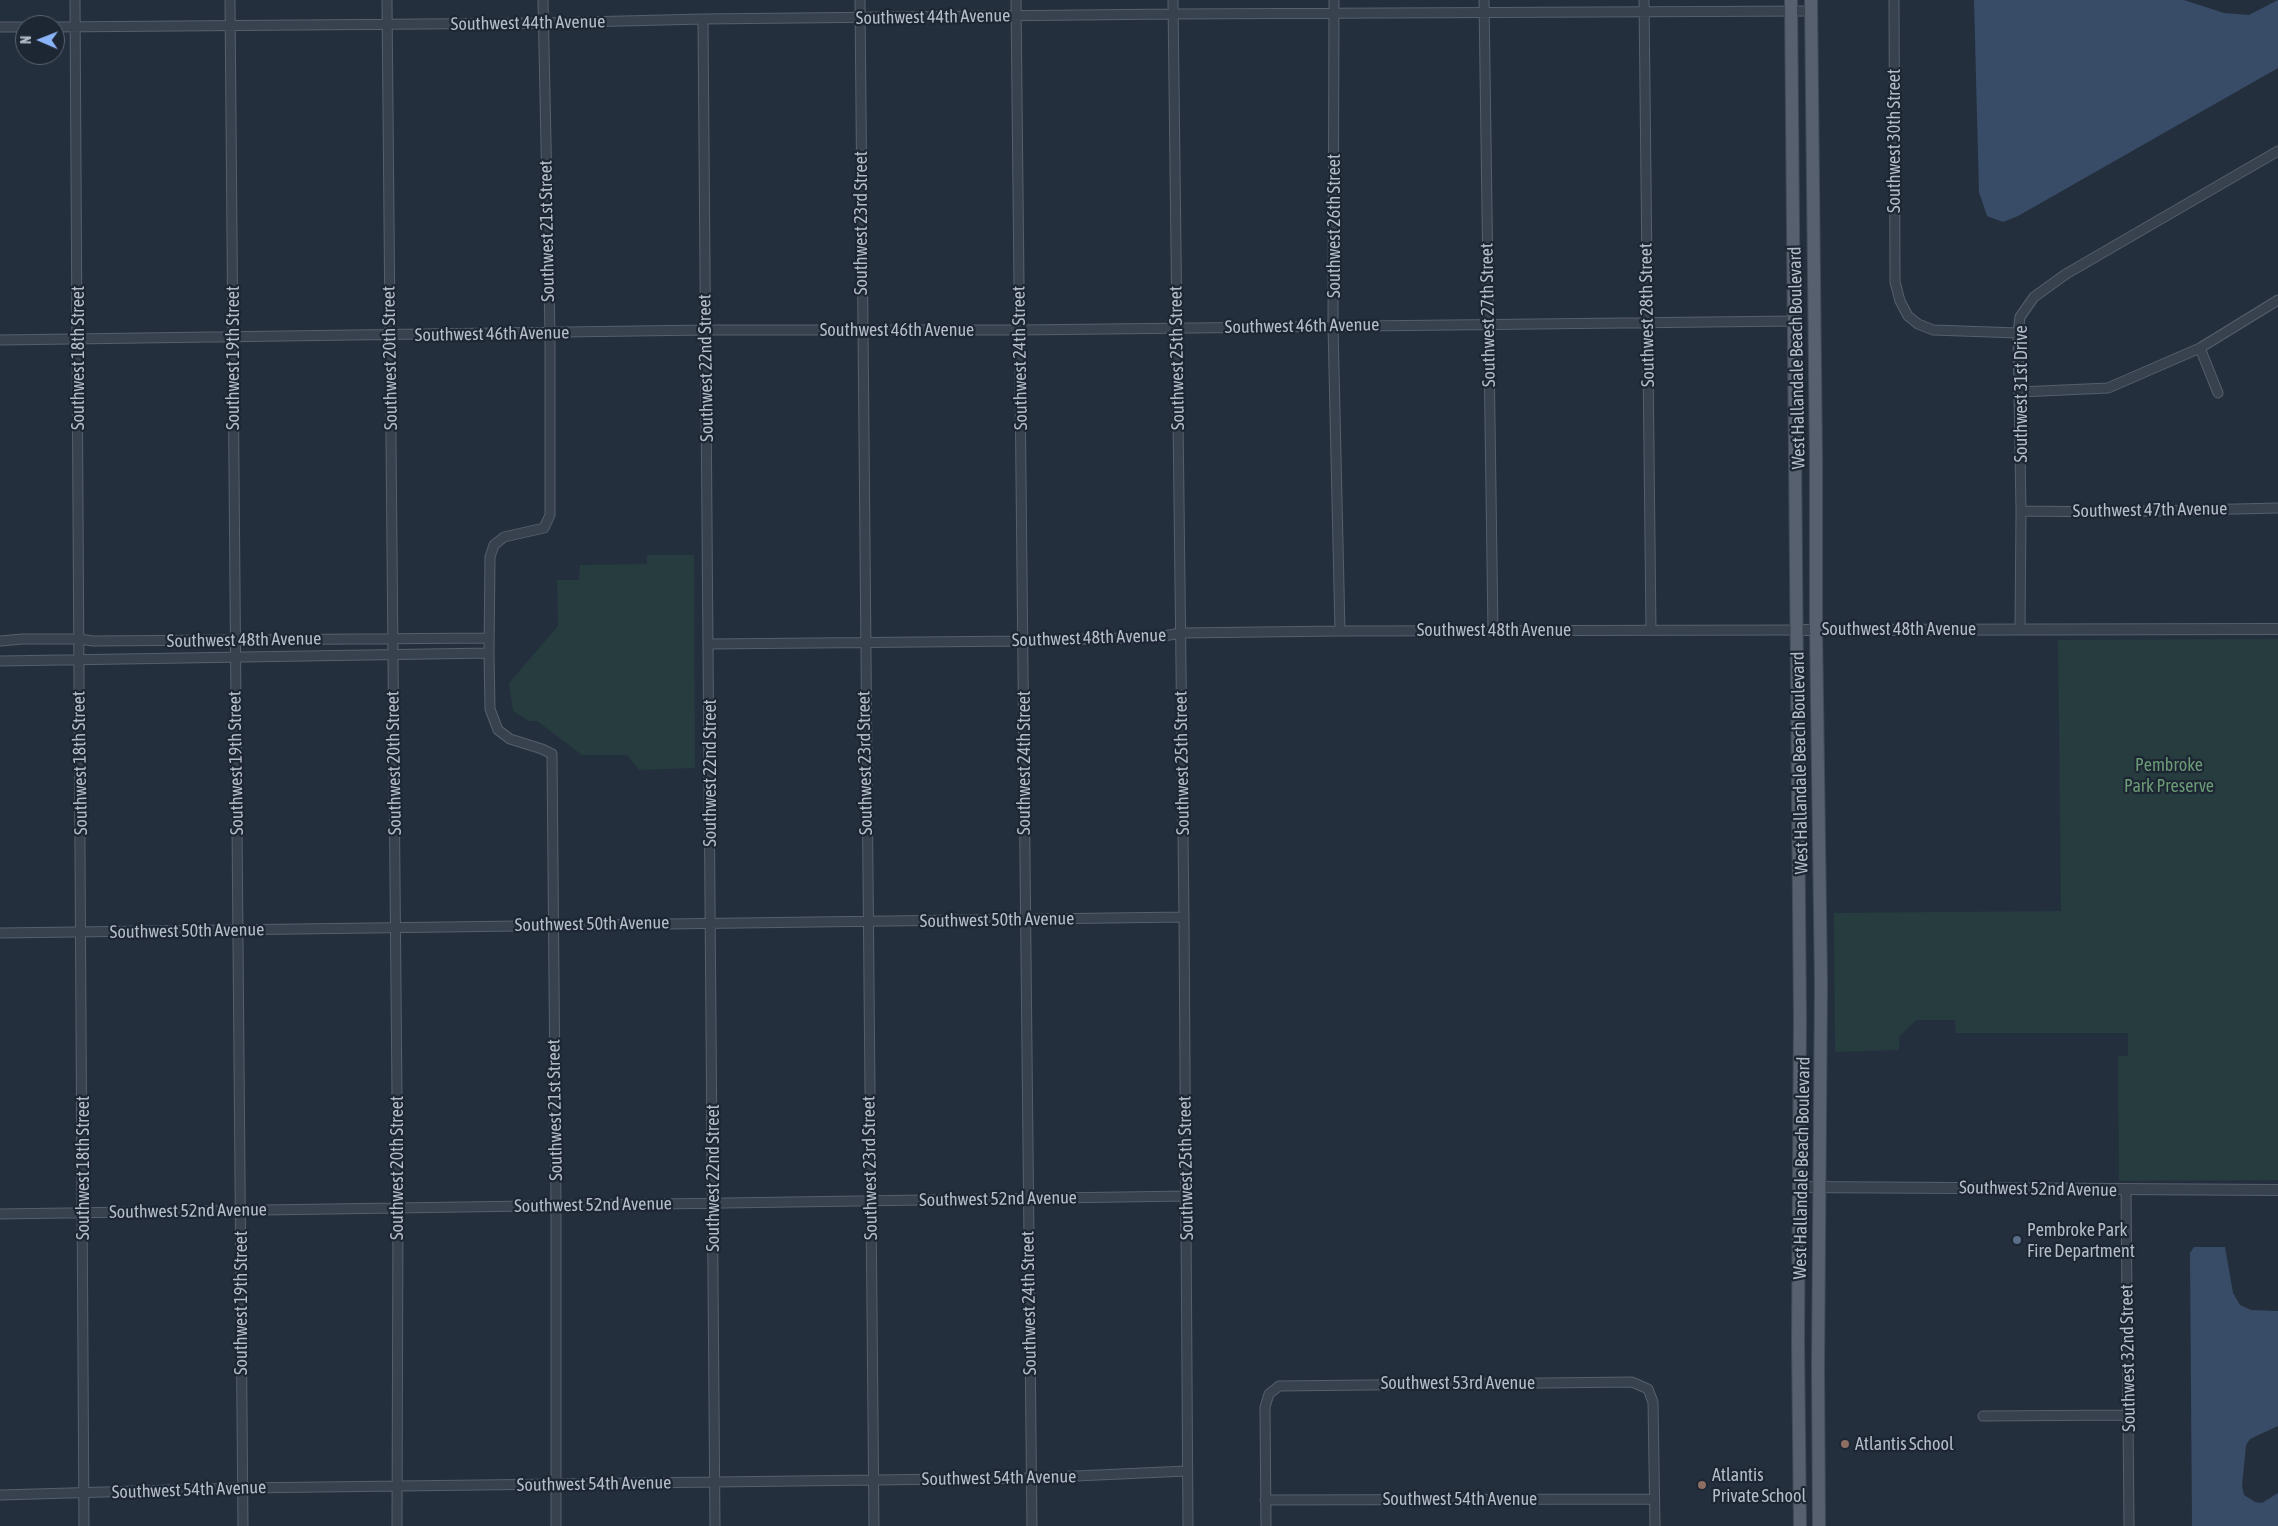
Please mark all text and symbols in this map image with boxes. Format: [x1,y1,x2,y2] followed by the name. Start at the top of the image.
[856,5,1010,29] street label: Southwest 44th Avenue
[451,11,605,35] street label: Southwest 44th Avenue
[15,15,65,65] north arrow
[18,35,34,44] text: N
[1883,69,1905,213] street label: Southwest 30th Street
[850,151,872,295] street label: Southwest 23rd Street
[1323,154,1345,298] street label: Southwest 26th Street
[535,160,559,302] street label: Southwest 21st Street
[1476,243,1500,387] street label: Southwest 27th Street
[1635,243,1659,387] street label: Southwest 28th Street
[1784,246,1810,470] street label: West Hallandale Beach Boulevard
[67,286,89,430] street label: Southwest 18th Street
[222,286,244,430] street label: Southwest 19th Street
[378,286,402,430] street label: Southwest 20th Street
[1008,286,1032,430] street label: Southwest 24th Street
[1165,286,1189,430] street label: Southwest 25th Street
[694,294,718,442] street label: Southwest 22nd Street
[1225,314,1379,338] street label: Southwest 46th Avenue
[820,319,974,341] street label: Southwest 46th Avenue
[415,322,569,346] street label: Southwest 46th Avenue
[2010,325,2032,463] street label: Southwest 31st Drive
[2073,498,2227,522] street label: Southwest 47th Avenue
[1822,618,1976,640] street label: Southwest 48th Avenue
[1417,619,1571,641] street label: Southwest 48th Avenue
[1011,625,1167,651] street label: Southwest 48th Avenue
[167,628,321,652] street label: Southwest 48th Avenue
[1787,651,1813,875] street label: West Hallandale Beach Boulevard
[68,691,92,835] street label: Southwest 18th Street
[224,691,248,835] street label: Southwest 19th Street
[382,691,406,835] street label: Southwest 20th Street
[853,691,877,835] street label: Southwest 23rd Street
[1013,691,1035,835] street label: Southwest 24th Street
[1170,691,1194,835] street label: Southwest 25th Street
[699,699,721,847] street label: Southwest 22nd Street
[2124,754,2214,796] park label: Pembroke Park Preserve
[920,908,1074,932] street label: Southwest 50th Avenue
[515,912,669,936] street label: Southwest 50th Avenue
[110,919,264,943] street label: Southwest 50th Avenue
[543,1039,567,1181] street label: Southwest 21st Street
[1789,1056,1815,1280] street label: West Hallandale Beach Boulevard
[72,1096,94,1240] street label: Southwest 18th Street
[386,1096,408,1240] street label: Southwest 20th Street
[858,1096,882,1240] street label: Southwest 23rd Street
[1174,1096,1198,1240] street label: Southwest 25th Street
[702,1104,724,1252] street label: Southwest 22nd Street
[1959,1177,2117,1201] street label: Southwest 52nd Avenue
[919,1187,1077,1211] street label: Southwest 52nd Avenue
[514,1193,672,1217] street label: Southwest 52nd Avenue
[109,1199,267,1223] street label: Southwest 52nd Avenue
[2027,1219,2135,1262] place label: Pembroke Park Fire Department
[230,1231,252,1375] street label: Southwest 19th Street
[1017,1231,1041,1375] street label: Southwest 24th Street
[2011,1234,2023,1246] marker: Pembroke Park Fire Department
[2116,1284,2140,1432] street label: Southwest 32nd Street
[1381,1372,1535,1394] street label: Southwest 53rd Avenue
[1855,1433,1954,1455] place label: Atlantis School
[1839,1438,1851,1450] marker: Atlantis School
[1712,1464,1806,1506] place label: Atlantis Private School
[922,1466,1076,1490] street label: Southwest 54th Avenue
[517,1472,671,1496] street label: Southwest 54th Avenue
[111,1477,267,1503] street label: Southwest 54th Avenue
[1696,1479,1708,1491] marker: Atlantis Private School
[1383,1488,1537,1510] street label: Southwest 54th Avenue

